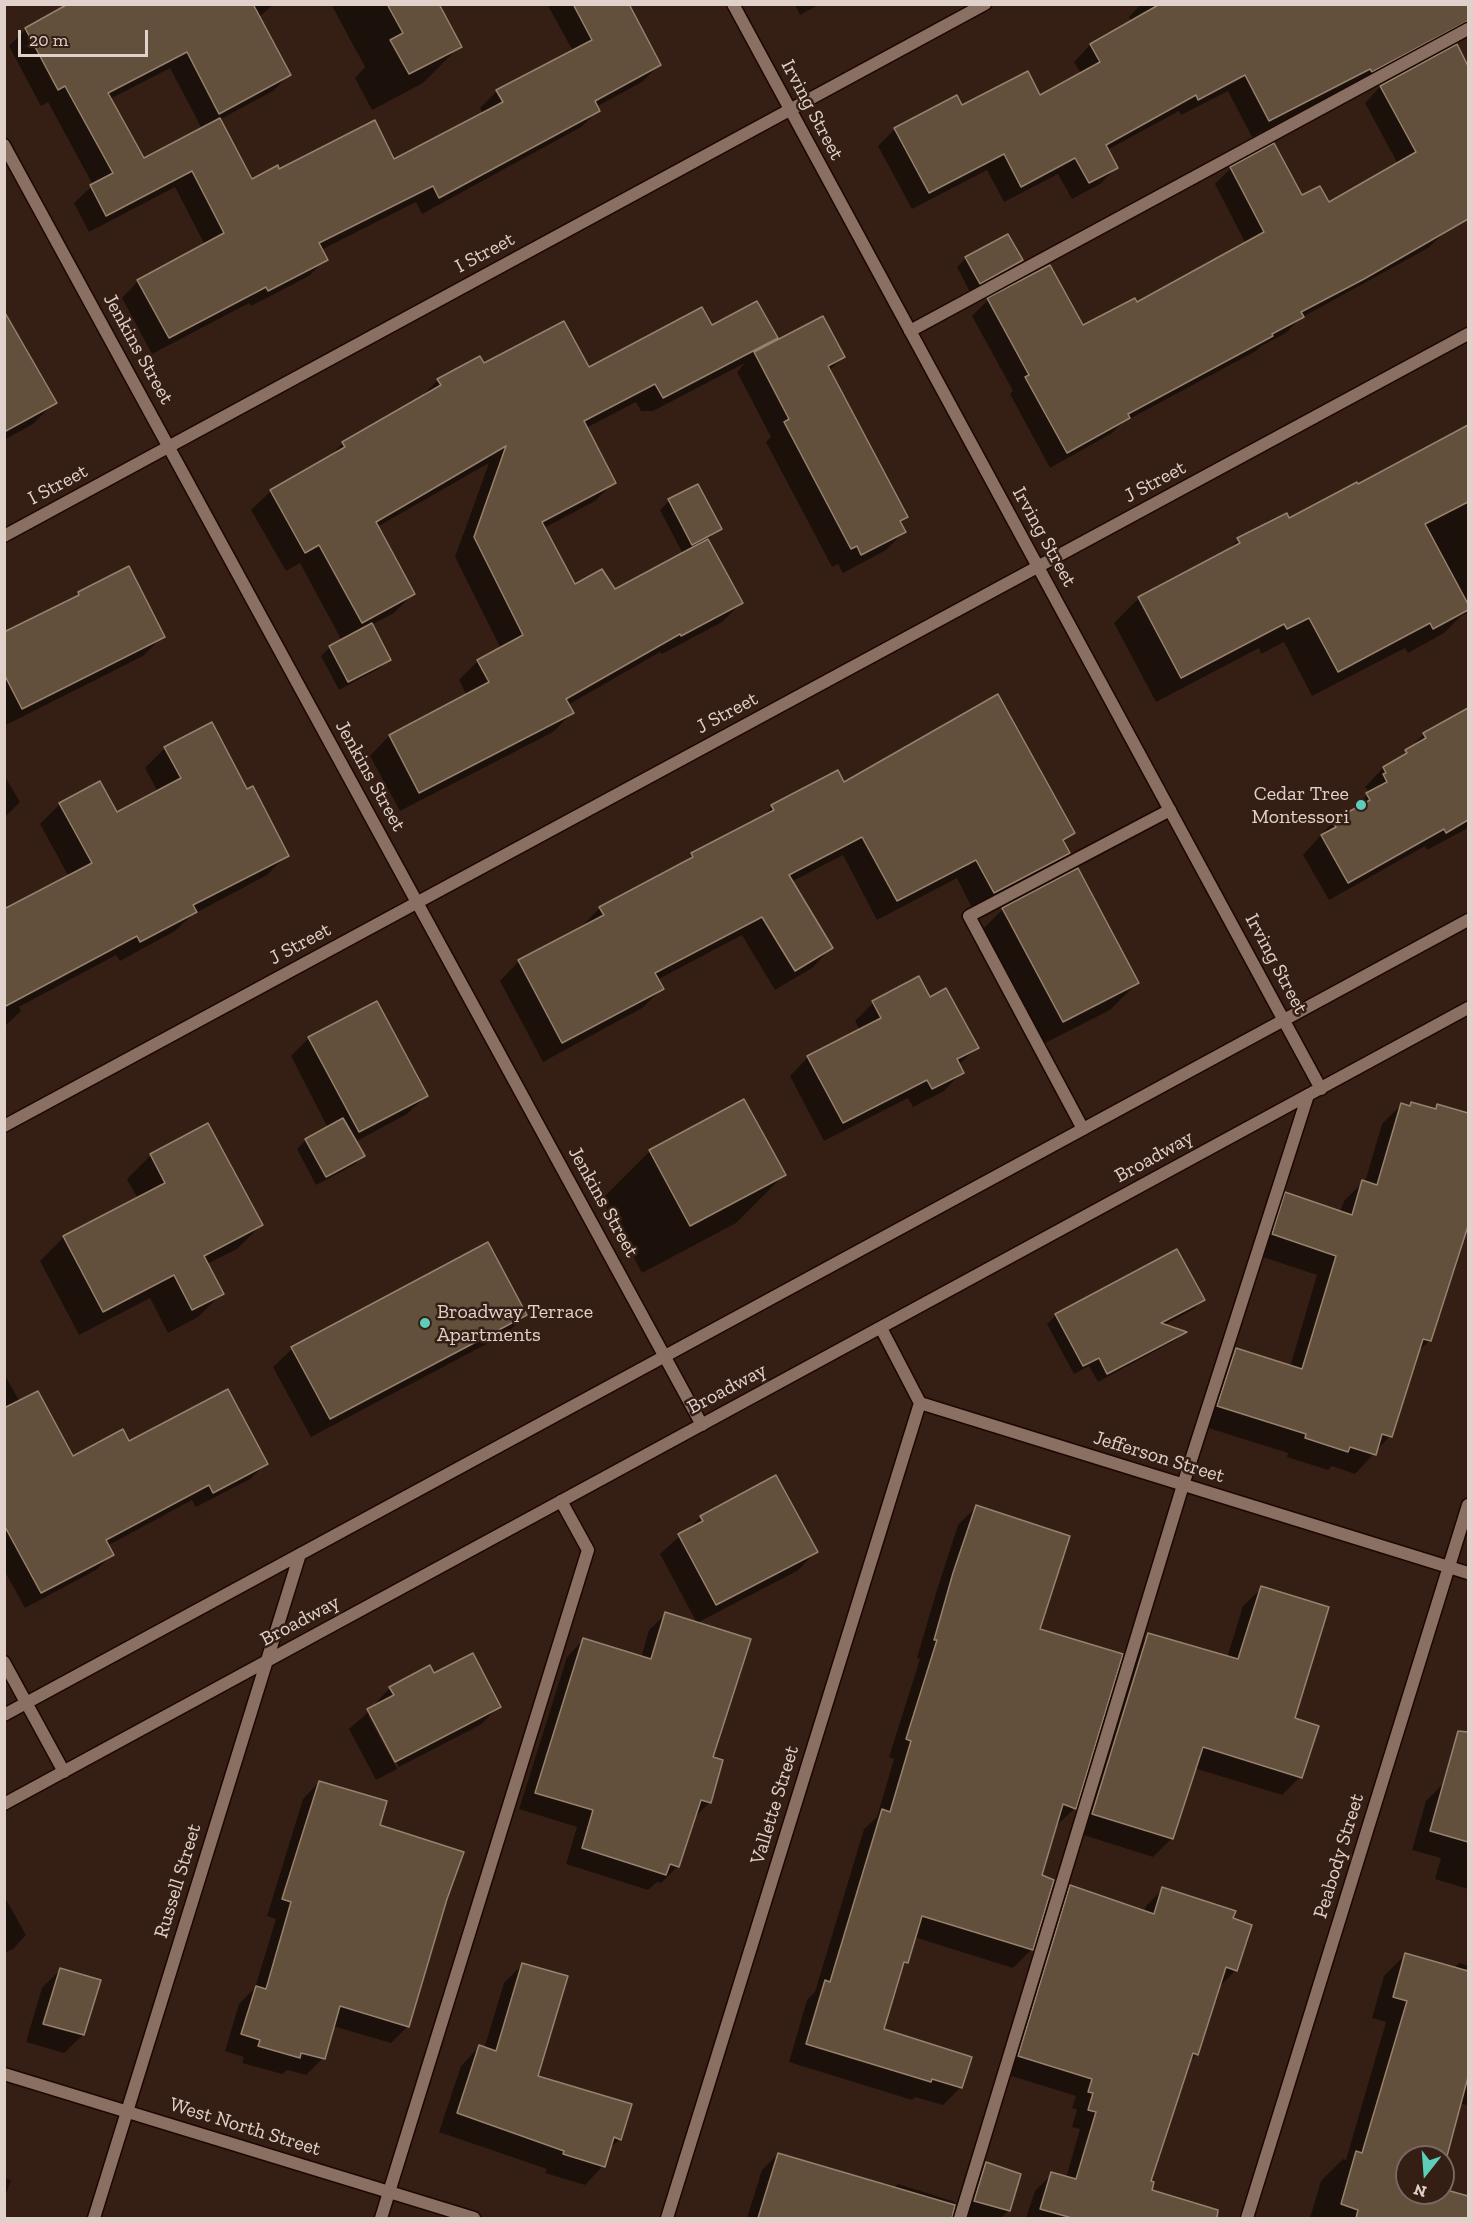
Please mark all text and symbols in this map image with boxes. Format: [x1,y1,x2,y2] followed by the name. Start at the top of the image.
[21,18,152,56] scale bar
[29,29,68,51] text: 20 m
[776,56,848,164] street label: Irving Street
[451,227,519,279] street label: I Street
[98,289,178,409] street label: Jenkins Street
[1120,456,1190,508] street label: J Street
[24,459,92,511] street label: I Street
[1007,483,1081,591] street label: Irving Street
[692,687,762,739] street label: J Street
[330,716,410,836] street label: Jenkins Street
[1252,782,1349,829] place label: Cedar Tree Montessori
[1354,798,1368,812] marker: Cedar Tree Montessori
[1240,910,1312,1018] street label: Irving Street
[265,918,335,970] street label: J Street
[1111,1126,1197,1188] street label: Broadway
[563,1142,643,1262] street label: Jenkins Street
[437,1300,593,1347] place label: Broadway Terrace Apartments
[418,1316,432,1330] marker: Broadway Terrace Apartments
[683,1358,771,1420] street label: Broadway
[1091,1426,1227,1488] street label: Jefferson Street
[256,1590,344,1652] street label: Broadway
[746,1743,804,1867] street label: Vallette Street
[1309,1791,1369,1921] street label: Peabody Street
[149,1821,207,1941] street label: Russell Street
[167,2093,323,2161] street label: West North Street
[1395,2145,1455,2205] north arrow
[1412,2180,1429,2202] text: N

